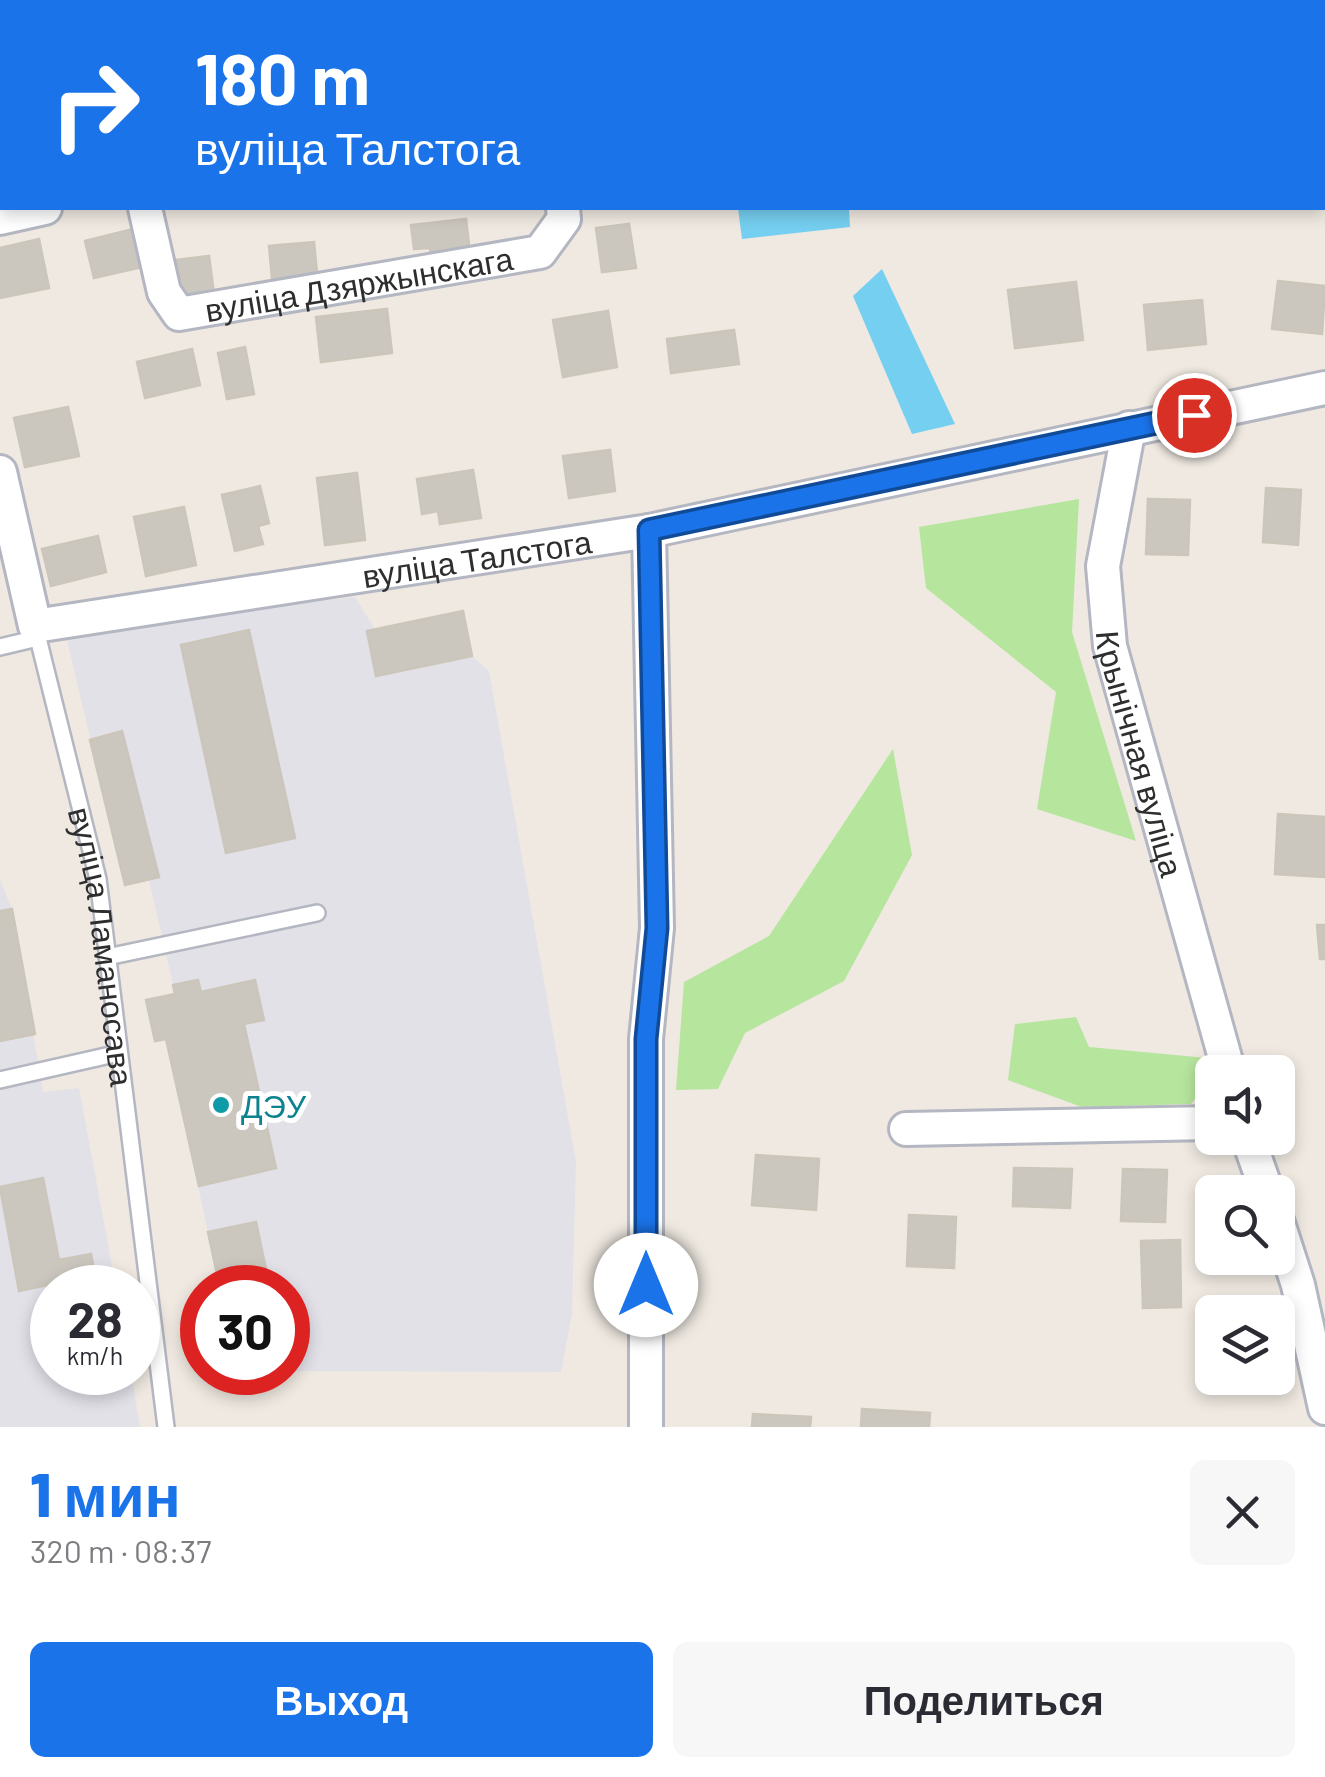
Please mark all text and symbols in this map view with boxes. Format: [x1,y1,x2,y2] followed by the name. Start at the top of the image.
[195,35,370,119] text: 180 m
[30,40,160,170] icon: right
[195,120,520,174] text: вуліца Талстога
[202,238,516,328] street label: вуліца Дзяржынскага
[1152,373,1237,458] pin
[1167,388,1222,443] icon: arrive
[360,521,594,594] street label: вуліца Талстога
[1090,629,1192,881] street label: Крынічная вуліца
[62,803,143,1088] street label: вуліца Ламаносава
[1195,1055,1295,1395] map controls
[1195,1055,1295,1155] button: sound
[241,1086,307,1125] place label: ДЭУ
[210,1094,232,1116] marker: ДЭУ
[1195,1175,1295,1275] button: search
[594,1233,698,1337] position arrow
[180,1265,310,1395] speed limit sign: 30
[67,1288,123,1348] text: 28
[1195,1295,1295,1395] button: layers
[67,1340,123,1370] text: km/h
[30,1457,181,1529] text: 1 мин
[1190,1460,1295,1565] button: close
[30,1531,211,1569] text: 320 m · 08:37
[30,1642,653,1757] button: Выход
[673,1642,1295,1757] button: Поделиться

